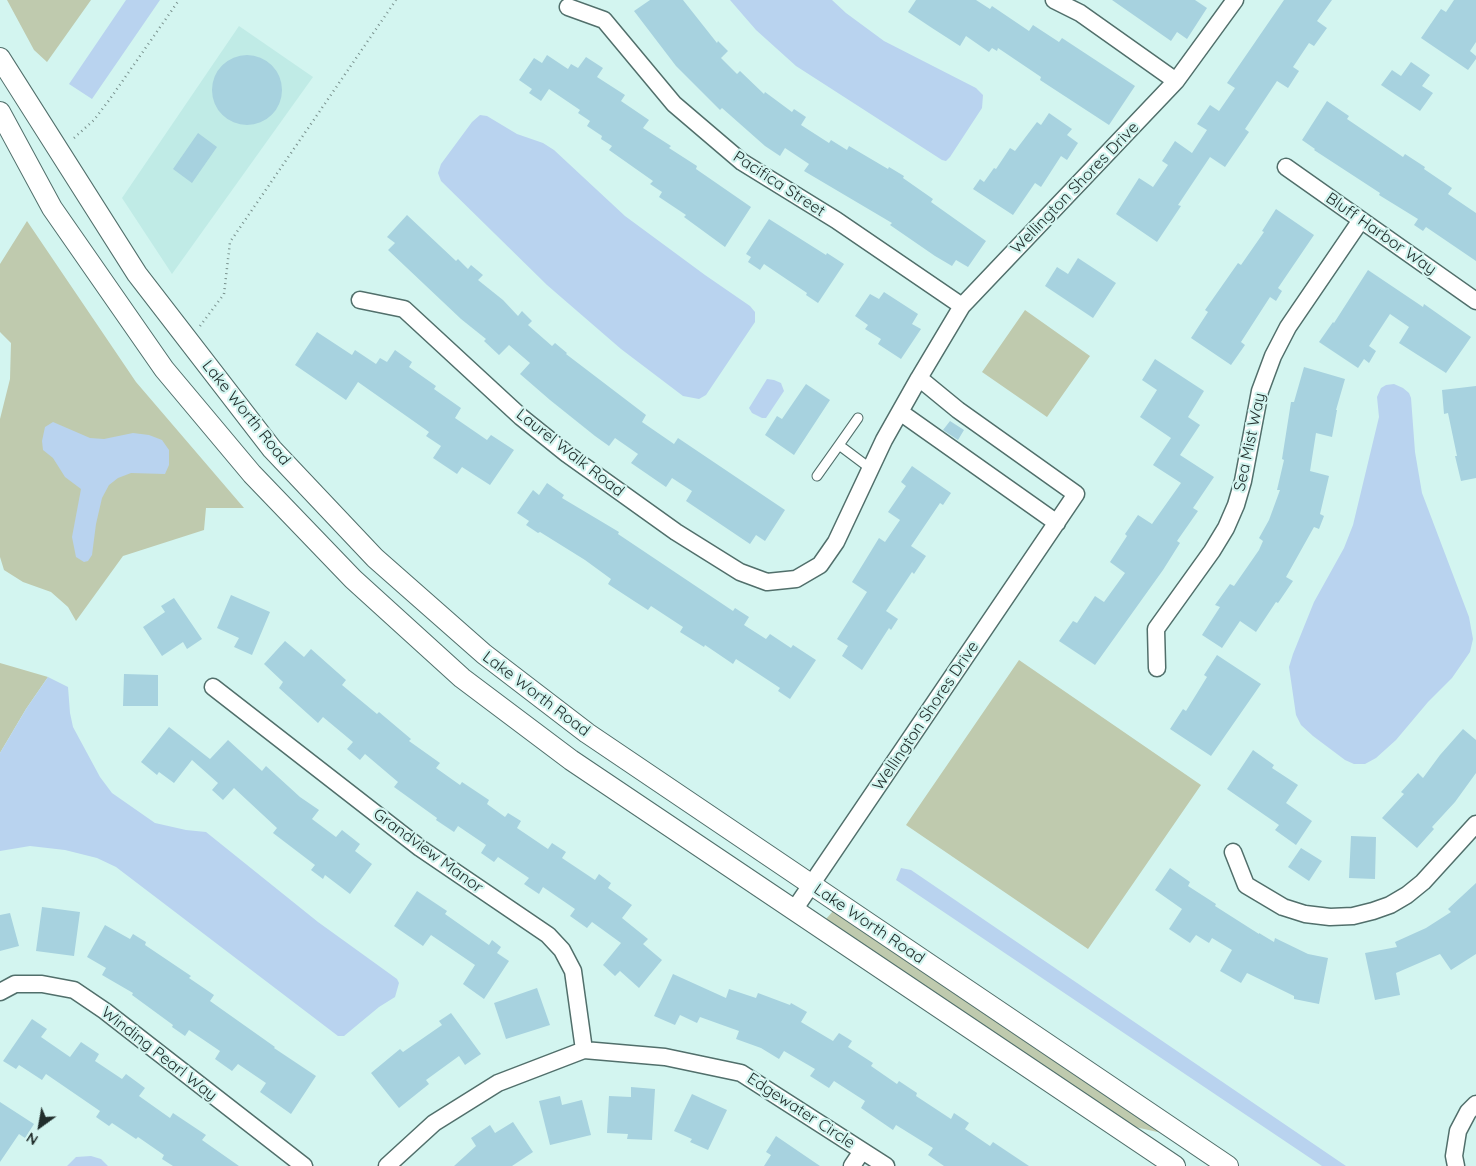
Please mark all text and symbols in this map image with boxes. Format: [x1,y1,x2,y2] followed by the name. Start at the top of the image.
[1007,118,1143,258] street label: Wellington Shores Drive
[729,147,829,221] street label: Pacifica Street
[1322,189,1440,279] street label: Bluff Harbor Way
[198,357,294,469] street label: Lake Worth Road
[1230,391,1270,493] street label: Sea Mist Way
[512,405,628,501] street label: Laurel Walk Road
[869,638,983,794] street label: Wellington Shores Drive
[479,647,593,741] street label: Lake Worth Road
[369,805,487,897] street label: Grandview Manor
[810,880,928,968] street label: Lake Worth Road
[97,1003,221,1105] street label: Winding Pearl Way
[744,1069,858,1153] street label: Edgewater Circle
[15,1101,65,1151] north arrow
[23,1128,41,1149] text: N

